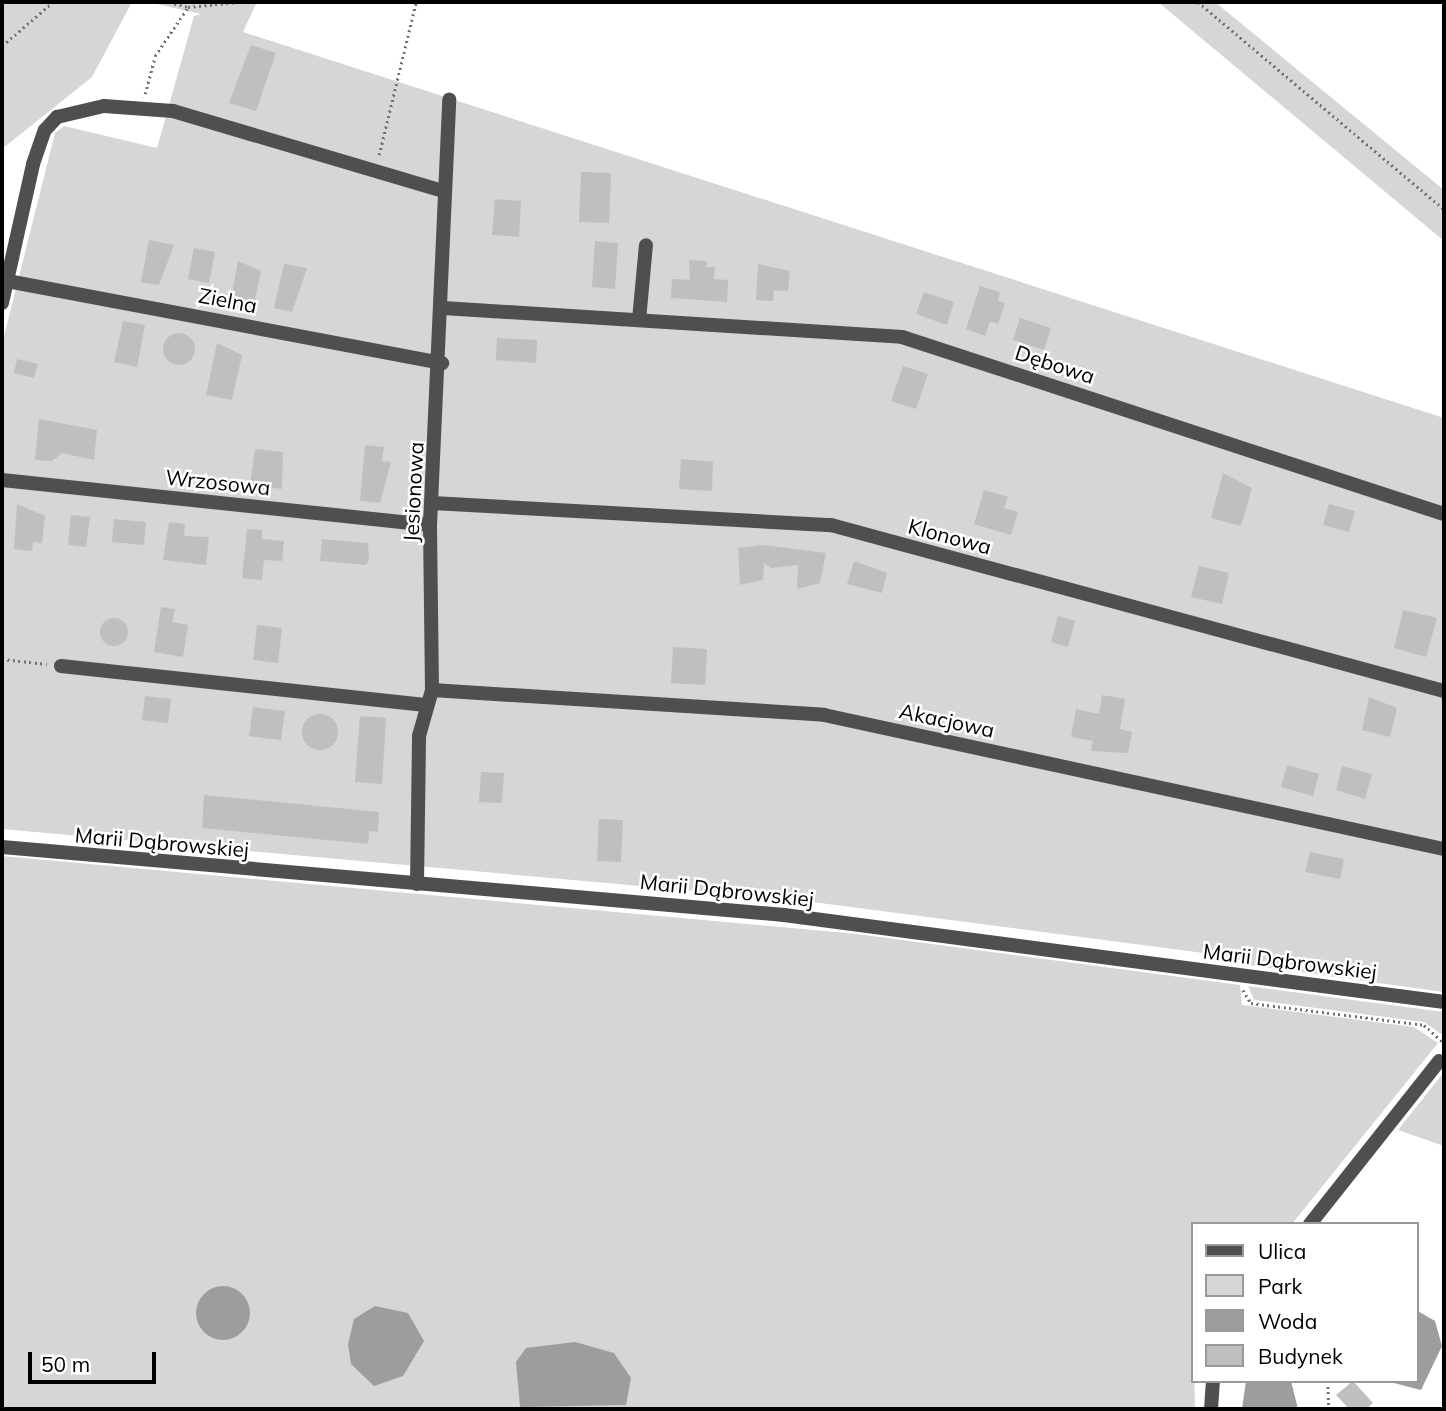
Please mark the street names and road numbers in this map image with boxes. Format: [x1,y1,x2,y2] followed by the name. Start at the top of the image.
[197,282,259,318] street label: Zielna
[1012,339,1098,389] street label: Dębowa
[398,441,428,543] street label: Jesionowa
[164,464,272,500] street label: Wrzosowa
[906,513,994,559] street label: Klonowa
[897,698,997,742] street label: Akacjowa
[74,822,250,862] street label: Marii Dąbrowskiej
[639,868,815,912] street label: Marii Dąbrowskiej
[1202,938,1378,984] street label: Marii Dąbrowskiej

